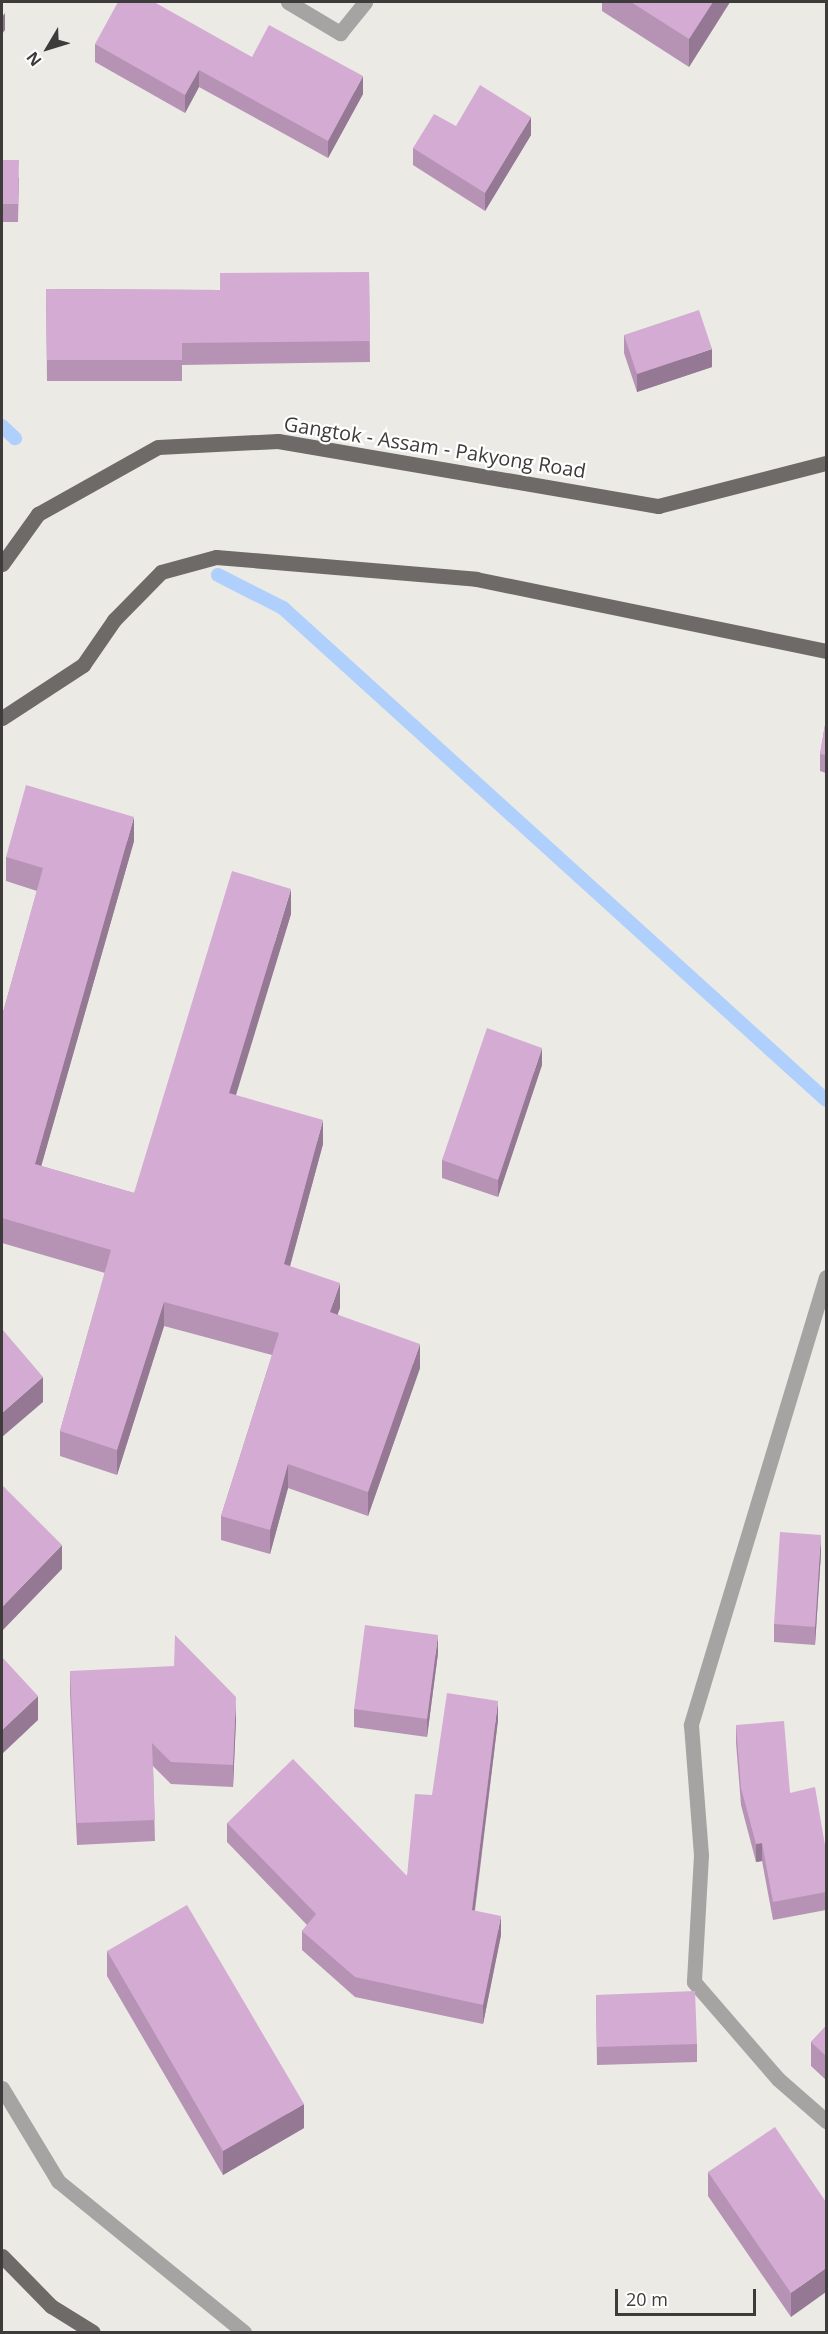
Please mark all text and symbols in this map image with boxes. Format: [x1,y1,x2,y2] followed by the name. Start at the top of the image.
[18,18,78,78] north arrow
[21,47,46,71] text: N
[282,411,588,483] street label: Gangtok - Assam - Pakyong Road
[618,2277,759,2315] scale bar
[626,2287,668,2311] text: 20 m

